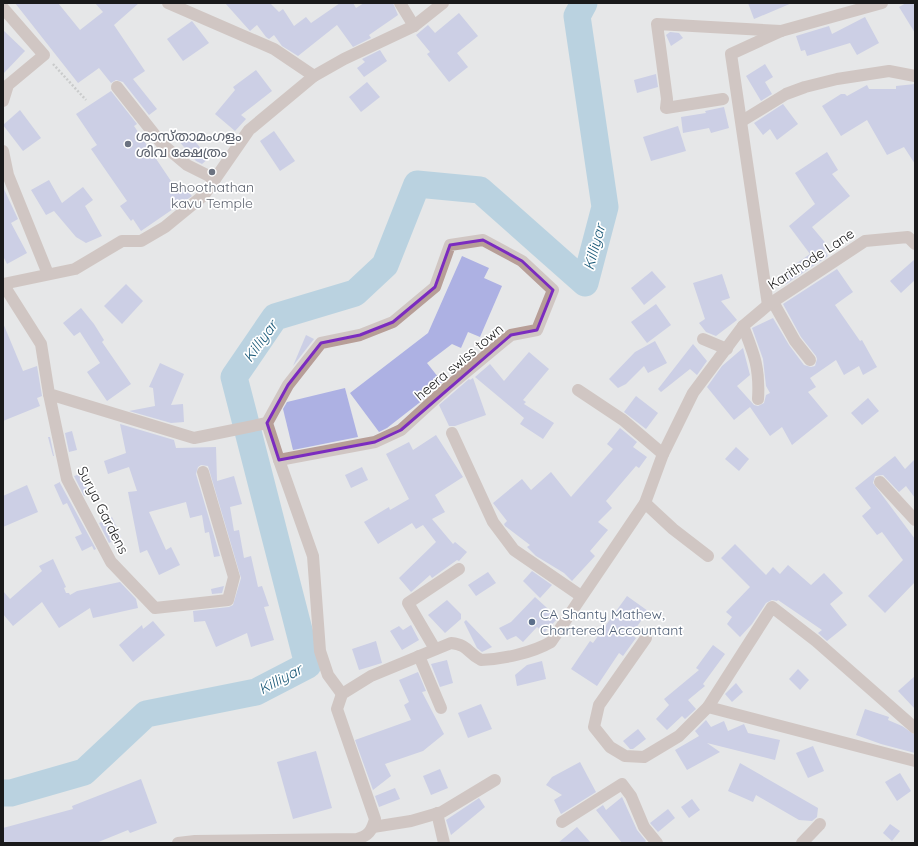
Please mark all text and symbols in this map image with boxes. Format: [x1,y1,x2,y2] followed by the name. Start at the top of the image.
[136,127,242,161] place label: ശാസ്താമംഗളം ശിവ ക്ഷേത്രം
[123,139,133,149] marker: ശാസ്താമംഗളം ശിവ ക്ഷേത്രം
[207,167,217,177] marker: Bhoothathan kavu Temple
[170,178,254,212] place label: Bhoothathan kavu Temple
[579,220,610,272] water label: Killiyar
[764,224,858,294] street label: Karithode Lane
[239,315,283,366] water label: Killiyar
[411,320,507,404] street label: heera swiss town
[73,463,133,557] street label: Surya Gardens
[540,605,683,639] place label: CA Shanty Mathew, Chartered Accountant
[527,617,537,627] marker: CA Shanty Mathew, Chartered Accountant
[255,659,307,698] water label: Killiyar

